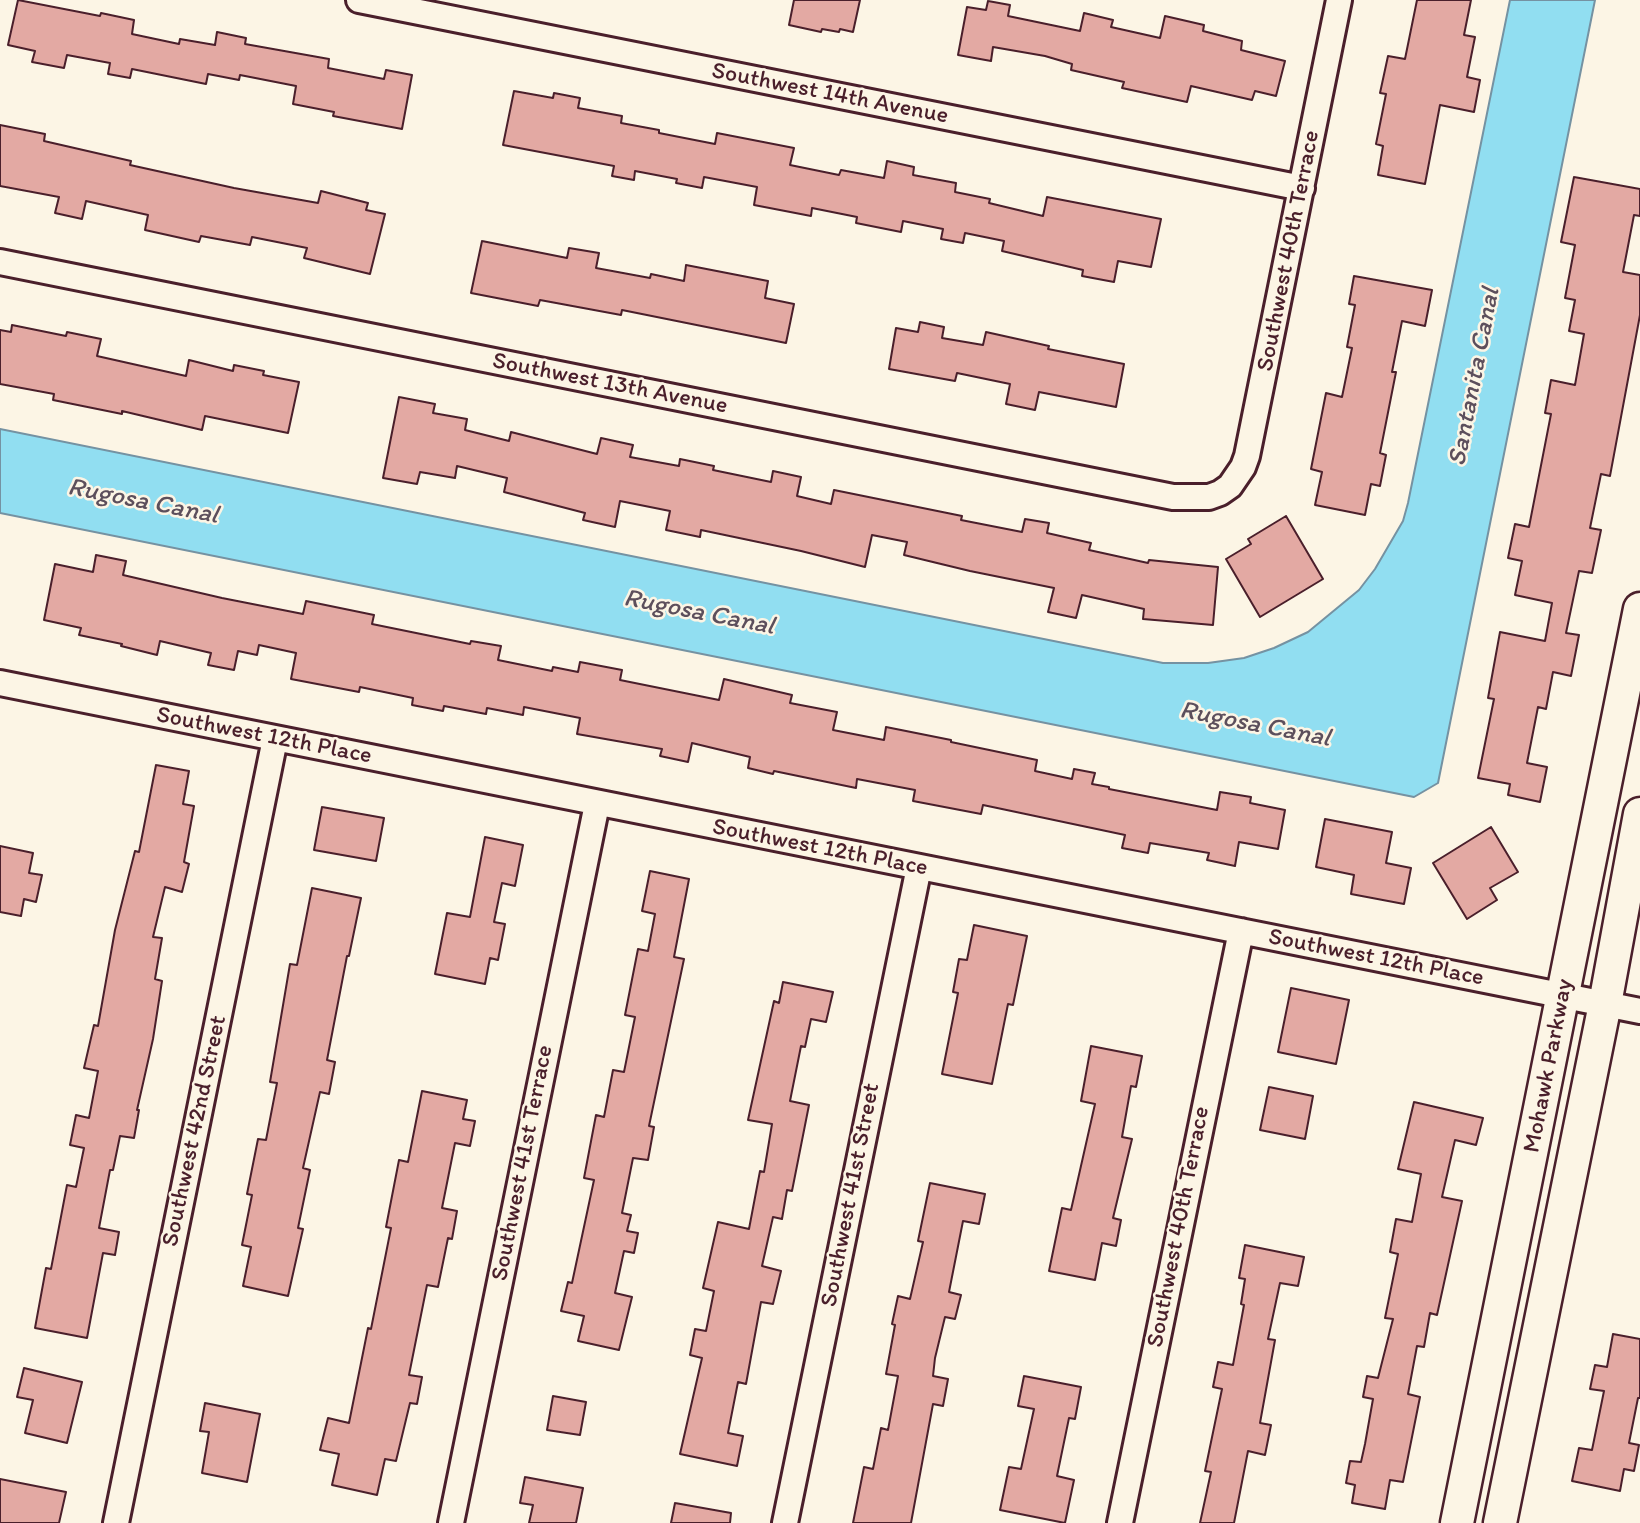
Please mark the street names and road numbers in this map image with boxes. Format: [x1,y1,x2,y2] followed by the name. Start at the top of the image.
[709,57,951,131] street label: Southwest 14th Avenue
[1252,128,1326,374] street label: Southwest 40th Terrace
[490,347,730,421] street label: Southwest 13th Avenue
[154,701,374,771] street label: Southwest 12th Place
[710,813,930,883] street label: Southwest 12th Place
[1266,923,1486,993] street label: Southwest 12th Place
[1518,977,1580,1155] street label: Mohawk Parkway
[156,1013,234,1249] street label: Southwest 42nd Street
[486,1043,560,1283] street label: Southwest 41st Terrace
[815,1081,887,1309] street label: Southwest 41st Street
[1142,1104,1216,1350] street label: Southwest 40th Terrace

